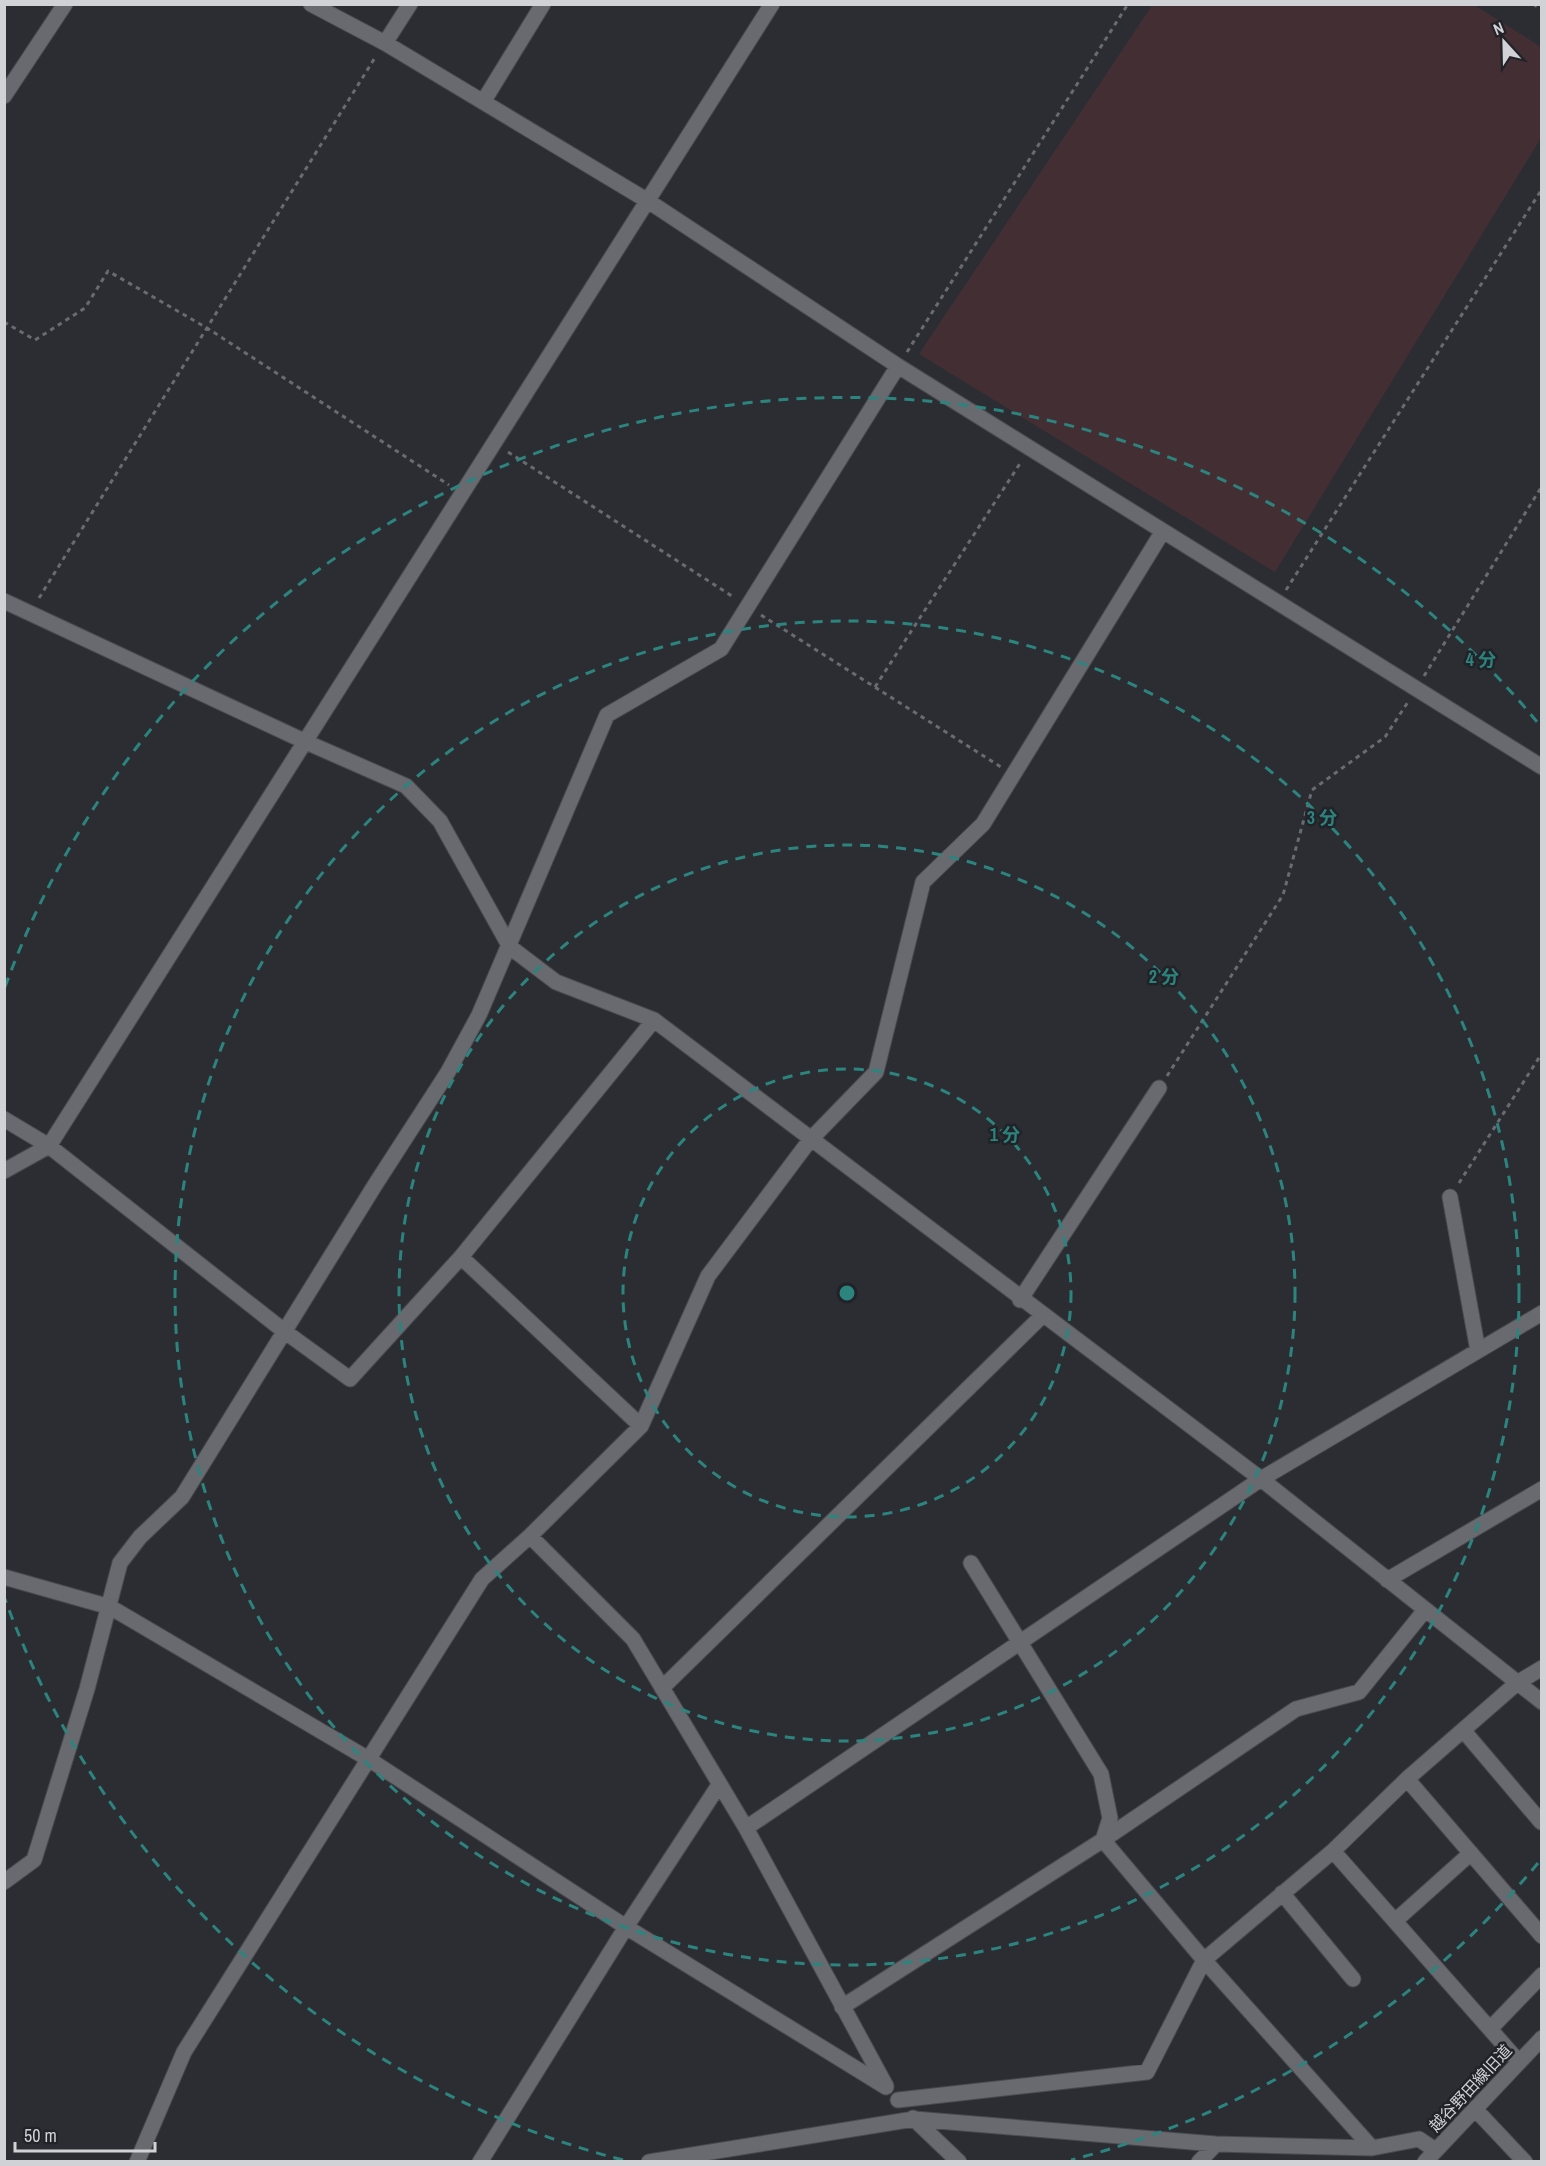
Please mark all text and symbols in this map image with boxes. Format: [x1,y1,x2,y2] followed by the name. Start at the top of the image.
[1474,12,1534,72] north arrow
[1490,16,1507,40] text: N
[1466,647,1496,672] text: 4 分
[1307,805,1337,830] text: 3 分
[1149,964,1179,989] text: 2 分
[990,1122,1020,1147] text: 1 分
[837,1283,857,1303] centre of rings
[1424,2040,1516,2136] street label: 越谷野田線旧道
[15,2115,154,2153] scale bar
[24,2123,57,2148] text: 50 m

